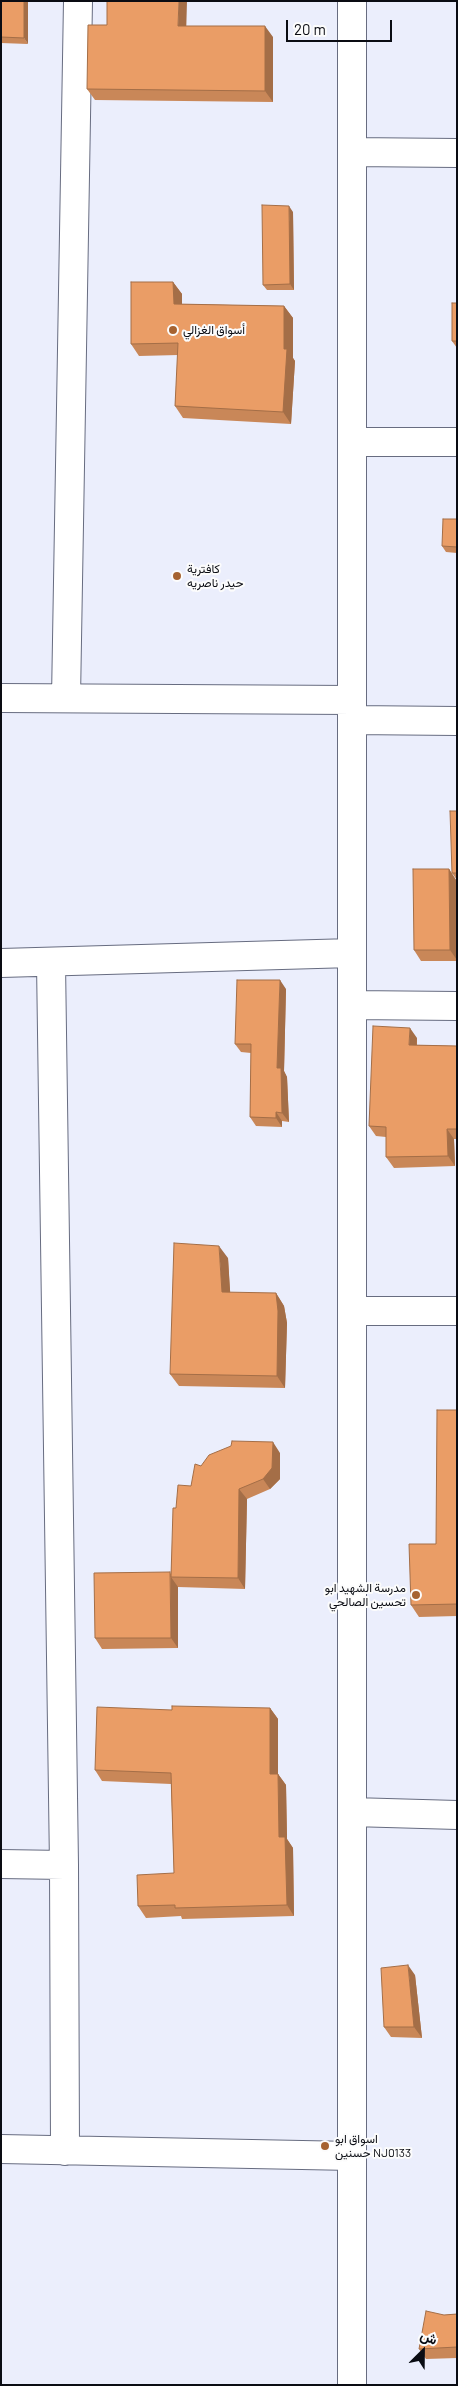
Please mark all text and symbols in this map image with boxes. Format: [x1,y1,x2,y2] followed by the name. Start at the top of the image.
[288,10,394,42] scale bar
[294,20,326,38] text: 20 m
[183,323,245,337] place label: أسواق الغزالي
[167,324,179,336] marker: أسواق الغزالي
[187,562,243,590] place label: كافترية حيدر ناصريه
[171,570,183,582] marker: كافترية حيدر ناصريه
[325,1581,406,1609] place label: مدرسة الشهيد ابو تحسين الصالحي
[410,1589,422,1601] marker: مدرسة الشهيد ابو تحسين الصالحي
[335,2132,411,2160] place label: اسواق ابو حسنين NJ0133
[319,2140,331,2152] marker: اسواق ابو حسنين NJ0133
[398,2326,448,2376] north arrow
[418,2326,440,2348] text: ش

